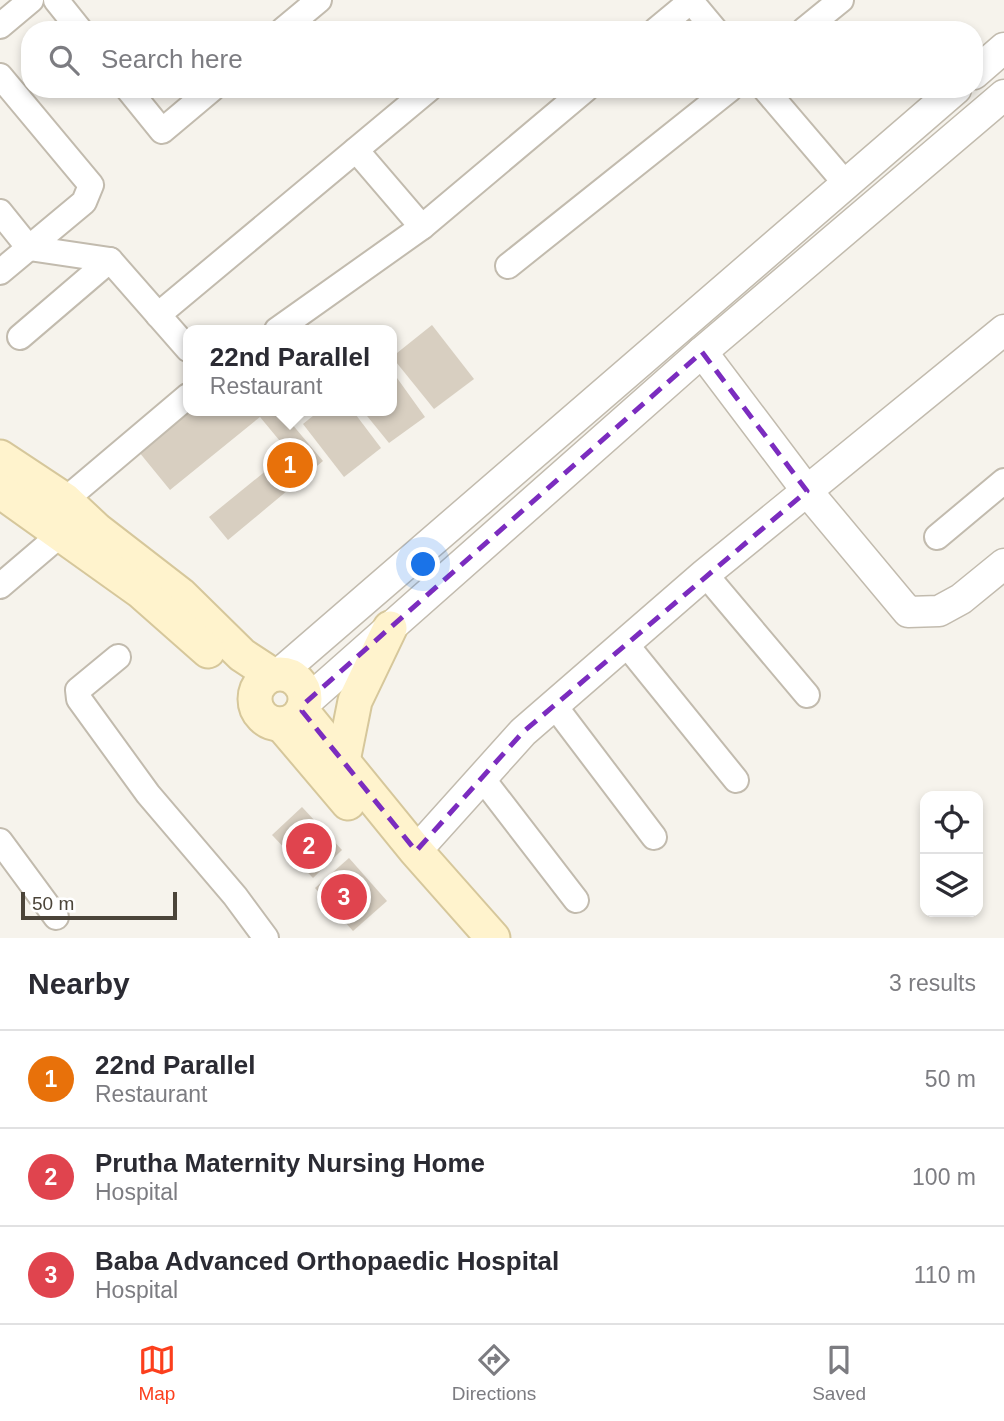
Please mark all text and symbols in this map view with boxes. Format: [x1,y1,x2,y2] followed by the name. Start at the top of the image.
[21,21,983,98] search box
[45,41,83,79] icon: search
[101,44,243,74] text: Search here
[183,325,397,416] popup
[210,342,370,372] text: 22nd Parallel
[210,373,322,399] text: Restaurant
[267,439,313,491] pin: 1
[406,547,440,581] your location
[920,791,983,917] map controls
[920,791,983,854] button: locate
[286,820,332,872] pin: 2
[920,854,983,917] button: layers
[321,871,367,923] pin: 3
[21,889,177,921] scale bar
[32,893,74,914] text: 50 m
[28,967,130,1000] text: Nearby
[889,970,976,996] text: 3 results
[95,1050,255,1080] text: 22nd Parallel
[45,1066,57,1092] text: 1
[925,1066,976,1092] text: 50 m
[95,1081,208,1107] text: Restaurant
[95,1148,485,1178] text: Prutha Maternity Nursing Home
[45,1164,57,1190] text: 2
[912,1164,976,1190] text: 100 m
[95,1179,178,1205] text: Hospital
[95,1246,559,1276] text: Baba Advanced Orthopaedic Hospital
[45,1262,57,1288] text: 3
[914,1262,976,1288] text: 110 m
[95,1277,178,1303] text: Hospital
[138,1341,176,1405] tab: Map
[452,1341,536,1405] tab: Directions
[812,1341,866,1405] tab: Saved

